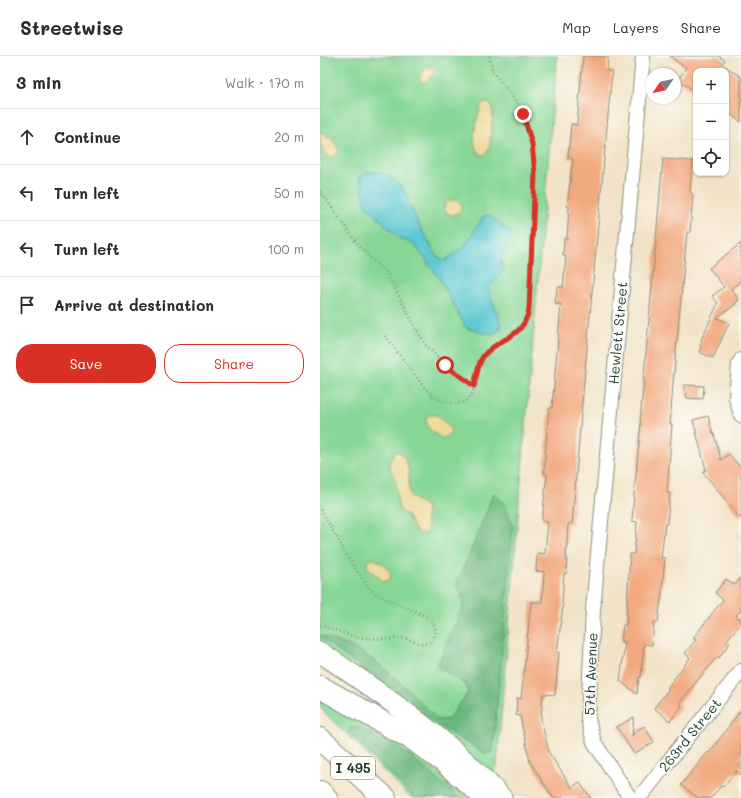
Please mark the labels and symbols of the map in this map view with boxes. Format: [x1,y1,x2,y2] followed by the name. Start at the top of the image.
[645,68,681,104] north arrow
[514,105,532,123] route end
[604,281,631,385] street label: Hewlett Street
[436,356,454,374] route start
[580,632,601,716] street label: 57th Avenue
[654,694,725,775] street label: 263rd Street
[331,757,375,779] road number: I 495

